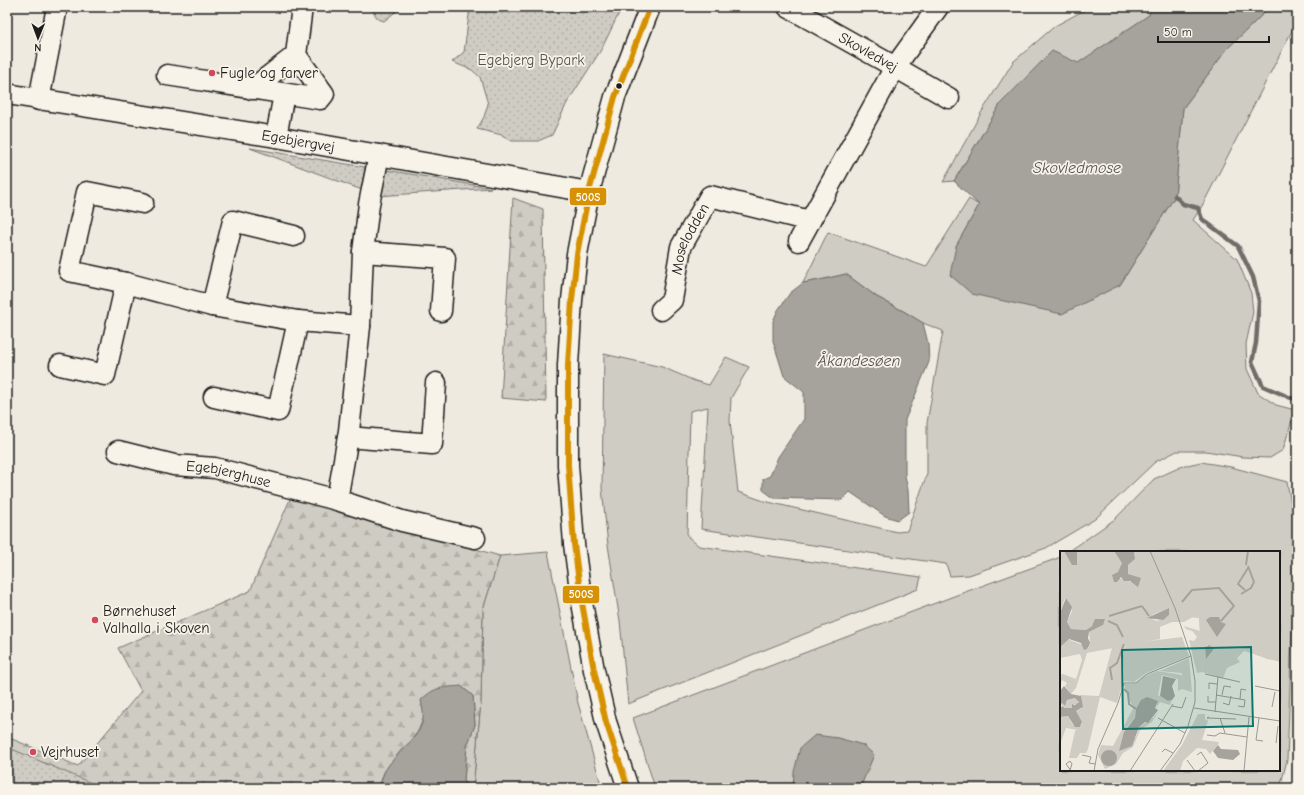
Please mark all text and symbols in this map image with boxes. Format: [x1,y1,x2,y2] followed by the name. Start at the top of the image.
[18,18,58,58] north arrow
[1158,18,1269,44] scale bar
[1164,25,1192,39] text: 50 m
[835,28,901,76] street label: Skovledvej
[34,41,42,54] text: N
[478,51,585,69] park label: Egebjerg Bypark
[220,64,318,82] place label: Fugle og farver
[207,68,217,78] marker: Fugle og farver
[614,81,624,91] unlabelled marker
[260,126,336,156] street label: Egebjergvej
[1033,159,1121,177] water label: Skovledmose
[569,187,607,206] line badge: 500S
[576,191,600,204] text: 500S
[667,200,713,276] street label: Moselodden
[817,351,901,370] water label: Åkandesøen
[185,457,273,491] street label: Egebjerghuse
[1060,551,1280,771] inset map
[562,585,600,604] line badge: 500S
[569,588,593,601] text: 500S
[103,602,210,637] place label: Børnehuset Valhalla i Skoven
[90,615,100,625] marker: Børnehuset Valhalla i Skoven
[41,743,100,761] place label: Vejrhuset
[28,747,38,757] marker: Vejrhuset

